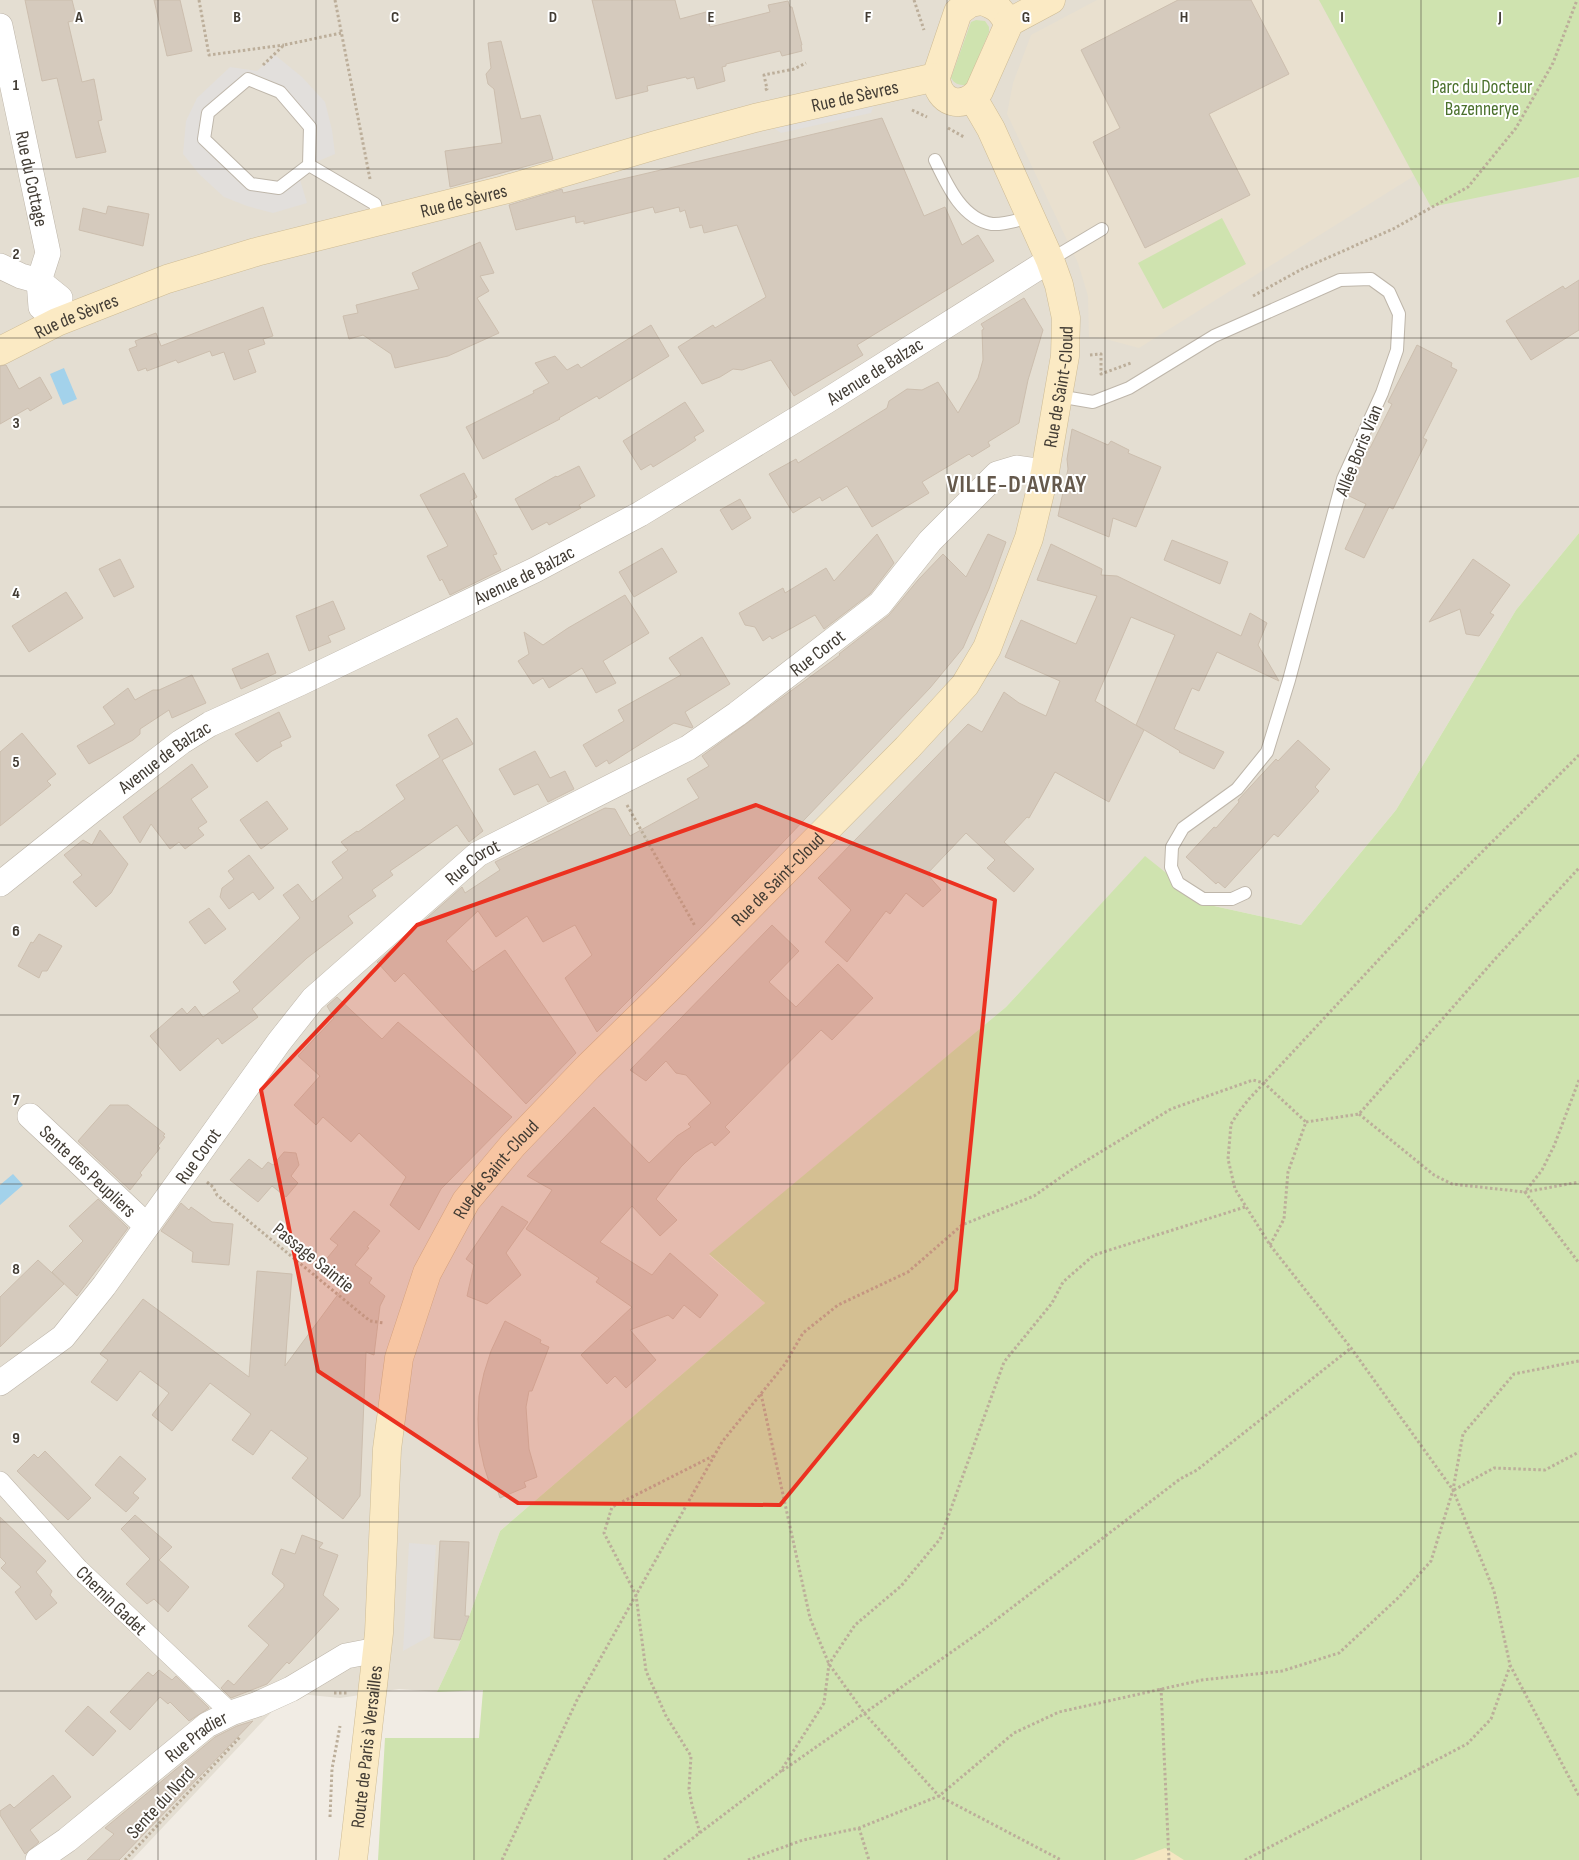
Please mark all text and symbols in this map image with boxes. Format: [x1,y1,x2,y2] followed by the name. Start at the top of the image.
[74,8,83,27] text: A
[233,8,241,27] text: B
[391,8,399,27] text: C
[549,8,557,27] text: D
[708,8,715,27] text: E
[865,8,872,27] text: F
[1022,8,1030,27] text: G
[1180,8,1188,27] text: H
[1340,8,1344,27] text: I
[1497,8,1502,27] text: J
[13,76,20,95] text: 1
[809,76,901,118] street label: Rue de Sèvres
[1431,76,1533,121] park label: Parc du Docteur Bazennerye
[9,129,52,229] street label: Rue du Cottage
[418,180,510,223] street label: Rue de Sèvres
[12,245,20,264] text: 2
[31,289,122,345] street label: Rue de Sèvres
[1039,326,1079,449] street label: Rue de Saint-Cloud
[822,333,928,411] street label: Avenue de Balzac
[1330,402,1388,501] street label: Allée Boris Vian
[12,414,20,433] text: 3
[947,470,1087,499] district label: VILLE-D'AVRAY
[470,541,579,611] street label: Avenue de Balzac
[12,584,20,603] text: 4
[786,625,850,682] street label: Rue Corot
[113,716,216,800] street label: Avenue de Balzac
[12,753,20,772] text: 5
[727,828,830,932] street label: Rue de Saint-Cloud
[441,835,504,891] street label: Rue Corot
[12,922,20,941] text: 6
[13,1091,20,1110] text: 7
[449,1115,544,1223] street label: Rue de Saint-Cloud
[34,1121,141,1223] street label: Sente des Peupliers
[171,1124,227,1189] street label: Rue Corot
[268,1218,358,1298] street label: Passage Saintie
[12,1260,20,1279] text: 8
[12,1429,20,1448] text: 9
[71,1562,151,1641] street label: Chemin Gadet
[347,1664,388,1830] street label: Route de Paris à Versailles
[161,1706,232,1768] street label: Rue Pradier
[122,1762,200,1844] street label: Sente du Nord

